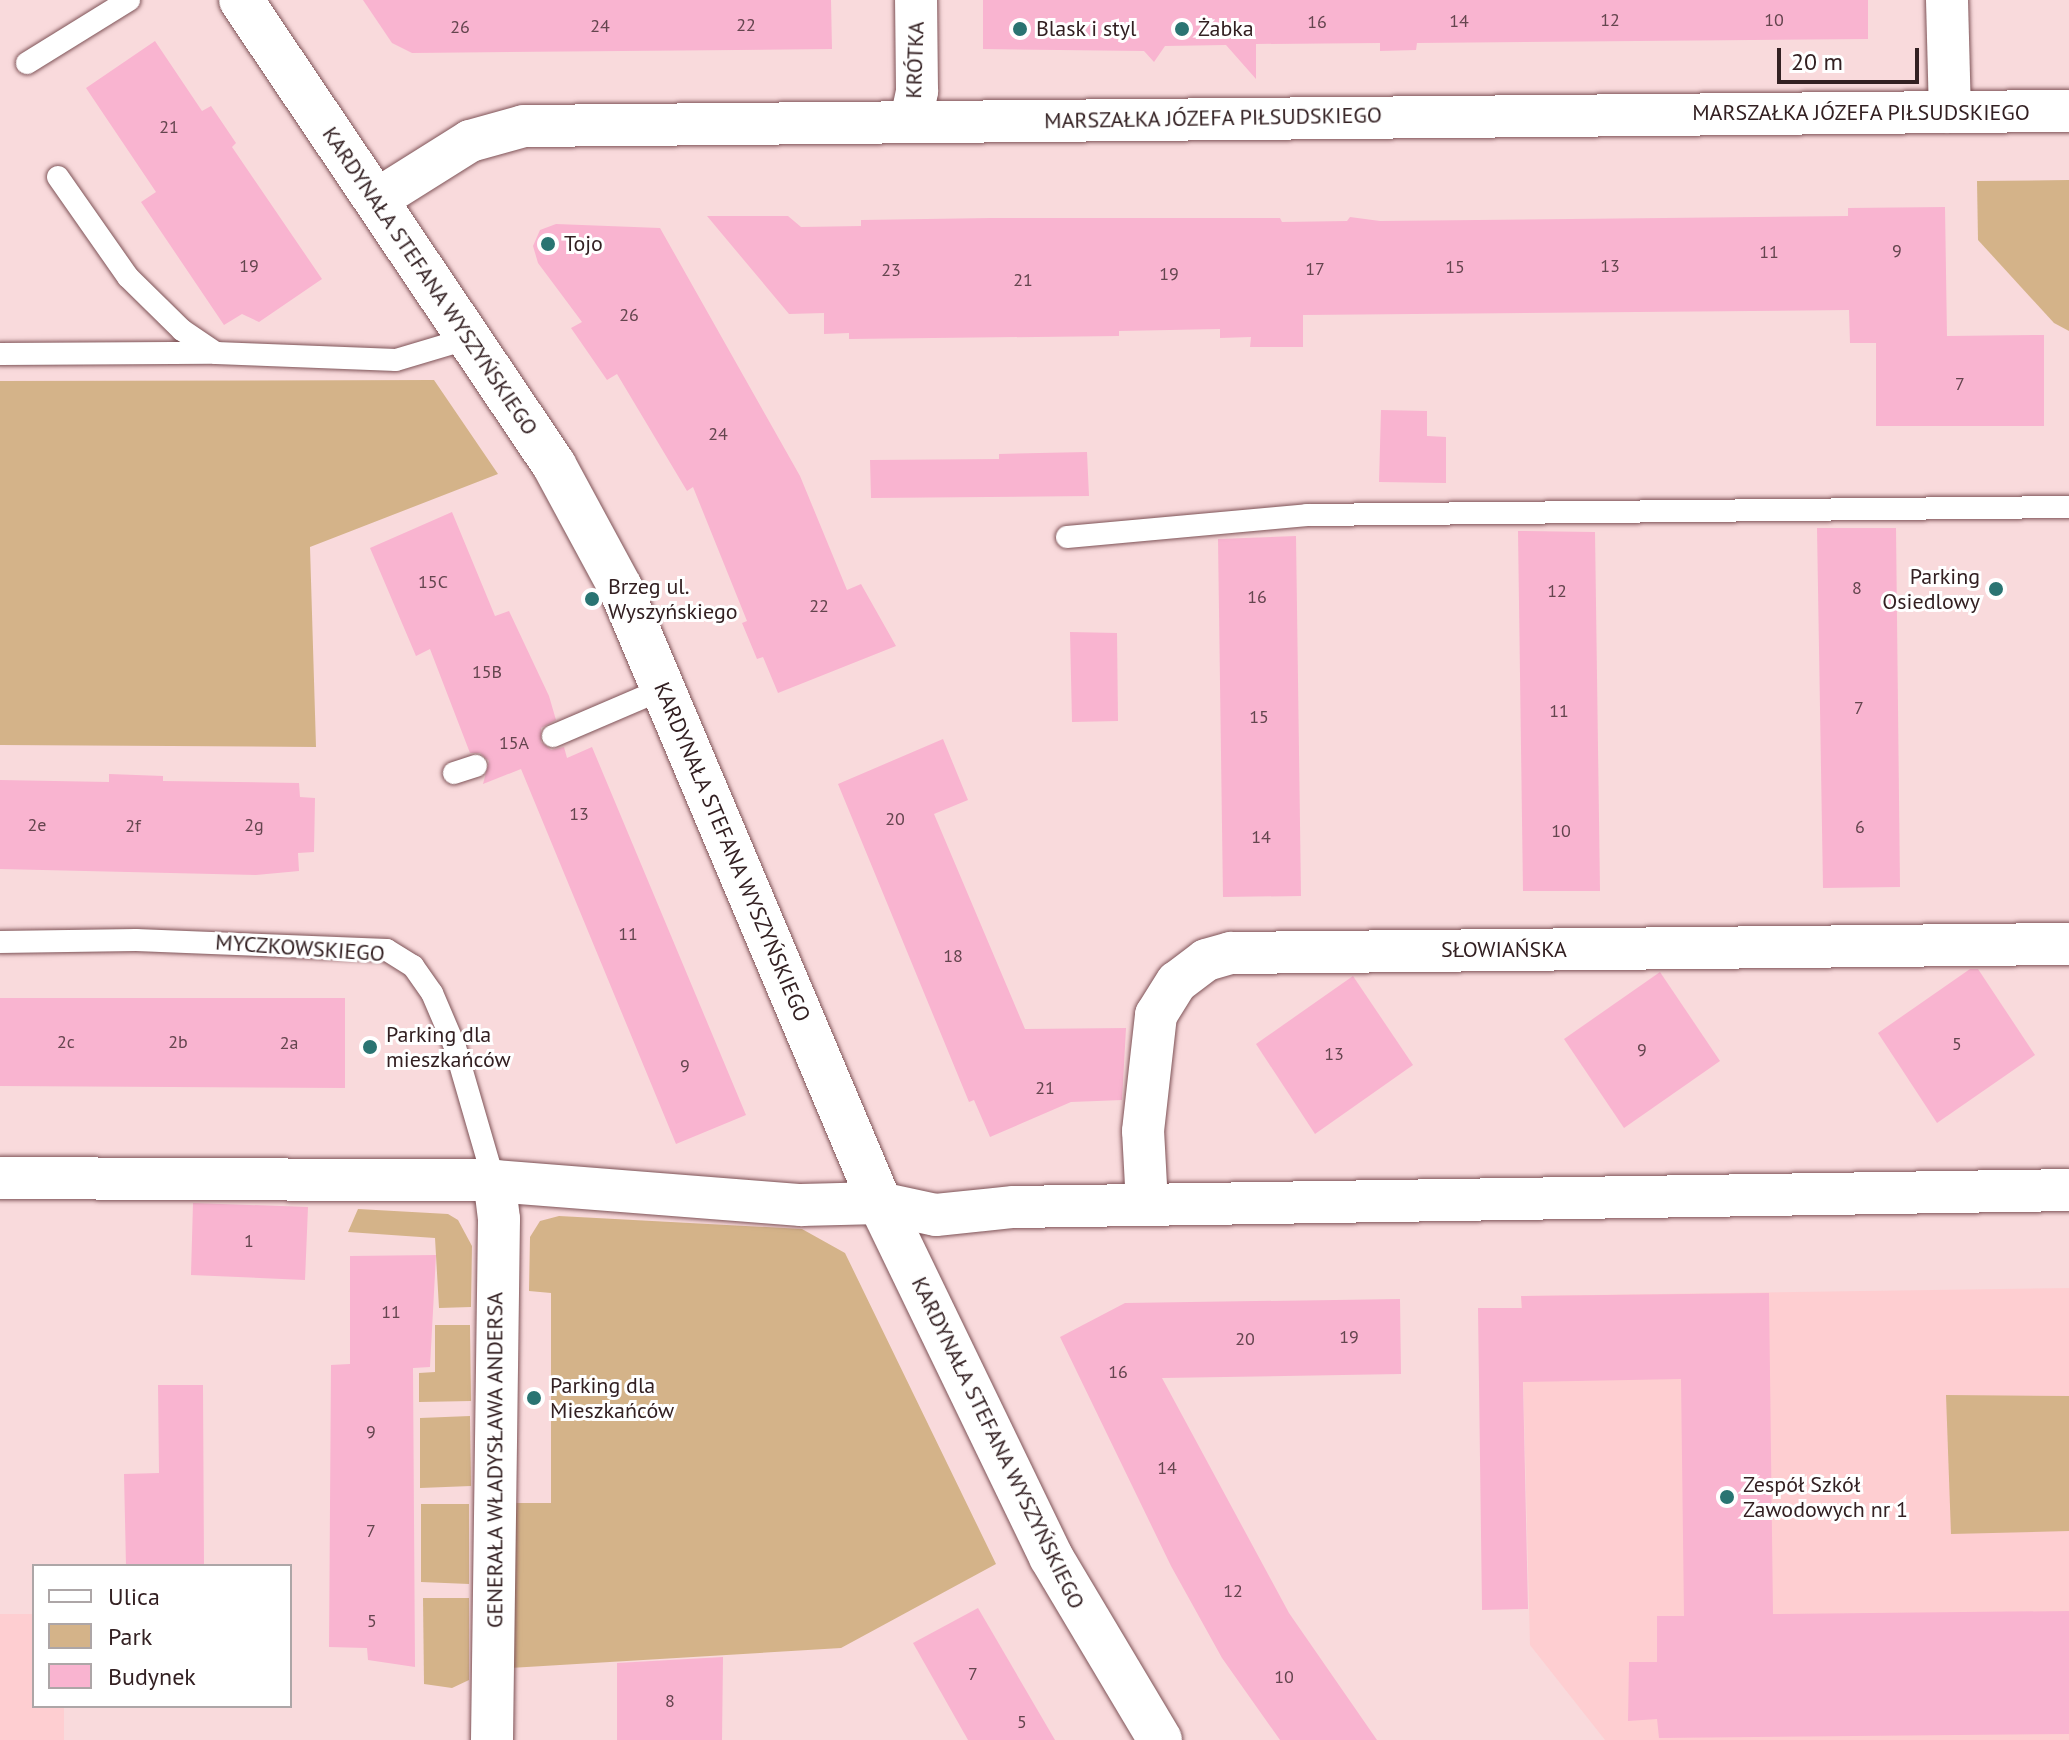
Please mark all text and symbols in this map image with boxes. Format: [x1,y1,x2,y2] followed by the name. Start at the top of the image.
[1600,9,1620,31] house number: 12
[1764,9,1784,31] house number: 10
[1449,10,1469,32] house number: 14
[1307,11,1327,33] house number: 16
[736,14,756,36] house number: 22
[590,15,610,37] house number: 24
[450,16,470,38] house number: 26
[1036,16,1137,42] place label: Blask i styl
[1198,16,1254,42] place label: Żabka
[1011,20,1029,38] marker: Blask i styl
[1173,20,1191,38] marker: Żabka
[900,21,930,99] street label: KRÓTKA
[1781,32,1923,82] scale bar
[1791,46,1843,77] text: 20 m
[1691,100,2031,126] street label: MARSZAŁKA JÓZEFA PIŁSUDSKIEGO
[1043,102,1383,134] street label: MARSZAŁKA JÓZEFA PIŁSUDSKIEGO
[159,116,179,138] house number: 21
[316,121,544,441] street label: KARDYNAŁA STEFANA WYSZYŃSKIEGO
[564,231,603,257] place label: Tojo
[539,235,557,253] marker: Tojo
[1892,240,1902,262] house number: 9
[1759,241,1779,263] house number: 11
[239,255,259,277] house number: 19
[1600,255,1620,277] house number: 13
[1445,256,1465,278] house number: 15
[1305,258,1325,280] house number: 17
[881,259,901,281] house number: 23
[1159,263,1179,285] house number: 19
[1013,269,1033,291] house number: 21
[619,304,639,326] house number: 26
[1955,373,1965,395] house number: 7
[708,423,728,445] house number: 24
[1882,563,1980,614] place label: Parking Osiedlowy
[418,571,448,593] house number: 15C
[608,573,738,624] place label: Brzeg ul. Wyszyńskiego
[1852,577,1862,599] house number: 8
[1547,580,1567,602] house number: 12
[1987,580,2005,598] marker: Parking Osiedlowy
[1247,586,1267,608] house number: 16
[583,590,601,608] marker: Brzeg ul. Wyszyńskiego
[809,595,829,617] house number: 22
[472,661,502,683] house number: 15B
[648,677,816,1027] street label: KARDYNAŁA STEFANA WYSZYŃSKIEGO
[1854,697,1864,719] house number: 7
[1549,700,1569,722] house number: 11
[1249,706,1269,728] house number: 15
[499,732,529,754] house number: 15A
[569,803,589,825] house number: 13
[885,808,905,830] house number: 20
[28,814,46,836] house number: 2e
[244,814,264,836] house number: 2g
[125,815,141,837] house number: 2f
[1855,816,1865,838] house number: 6
[1551,820,1571,842] house number: 10
[1251,826,1271,848] house number: 14
[618,923,638,945] house number: 11
[214,929,386,967] street label: MYCZKOWSKIEGO
[1441,937,1567,963] street label: SŁOWIAŃSKA
[943,945,963,967] house number: 18
[386,1021,511,1072] place label: Parking dla mieszkańców
[57,1031,75,1053] house number: 2c
[168,1031,188,1053] house number: 2b
[280,1032,298,1054] house number: 2a
[1952,1033,1962,1055] house number: 5
[361,1038,379,1056] marker: Parking dla mieszkańców
[1637,1039,1647,1061] house number: 9
[1324,1043,1344,1065] house number: 13
[680,1055,690,1077] house number: 9
[1035,1077,1055,1099] house number: 21
[244,1230,254,1252] house number: 1
[905,1272,1091,1614] street label: KARDYNAŁA STEFANA WYSZYŃSKIEGO
[482,1290,508,1630] street label: GENERAŁA WŁADYSŁAWA ANDERSA
[381,1301,401,1323] house number: 11
[1339,1326,1359,1348] house number: 19
[1235,1328,1255,1350] house number: 20
[1108,1361,1128,1383] house number: 16
[550,1372,674,1424] place label: Parking dla Mieszkańców
[525,1389,543,1407] marker: Parking dla Mieszkańców
[366,1421,376,1443] house number: 9
[1157,1457,1177,1479] house number: 14
[1743,1471,1908,1522] place label: Zespół Szkół Zawodowych nr 1
[1718,1488,1736,1506] marker: Zespół Szkół Zawodowych nr 1
[366,1520,376,1542] house number: 7
[32,1564,292,1708] legend
[1223,1580,1243,1602] house number: 12
[108,1581,160,1612] text: Ulica
[367,1610,377,1632] house number: 5
[108,1621,152,1652] text: Park
[108,1661,196,1692] text: Budynek
[968,1663,978,1685] house number: 7
[1274,1666,1294,1688] house number: 10
[665,1690,675,1712] house number: 8
[1017,1711,1027,1733] house number: 5

